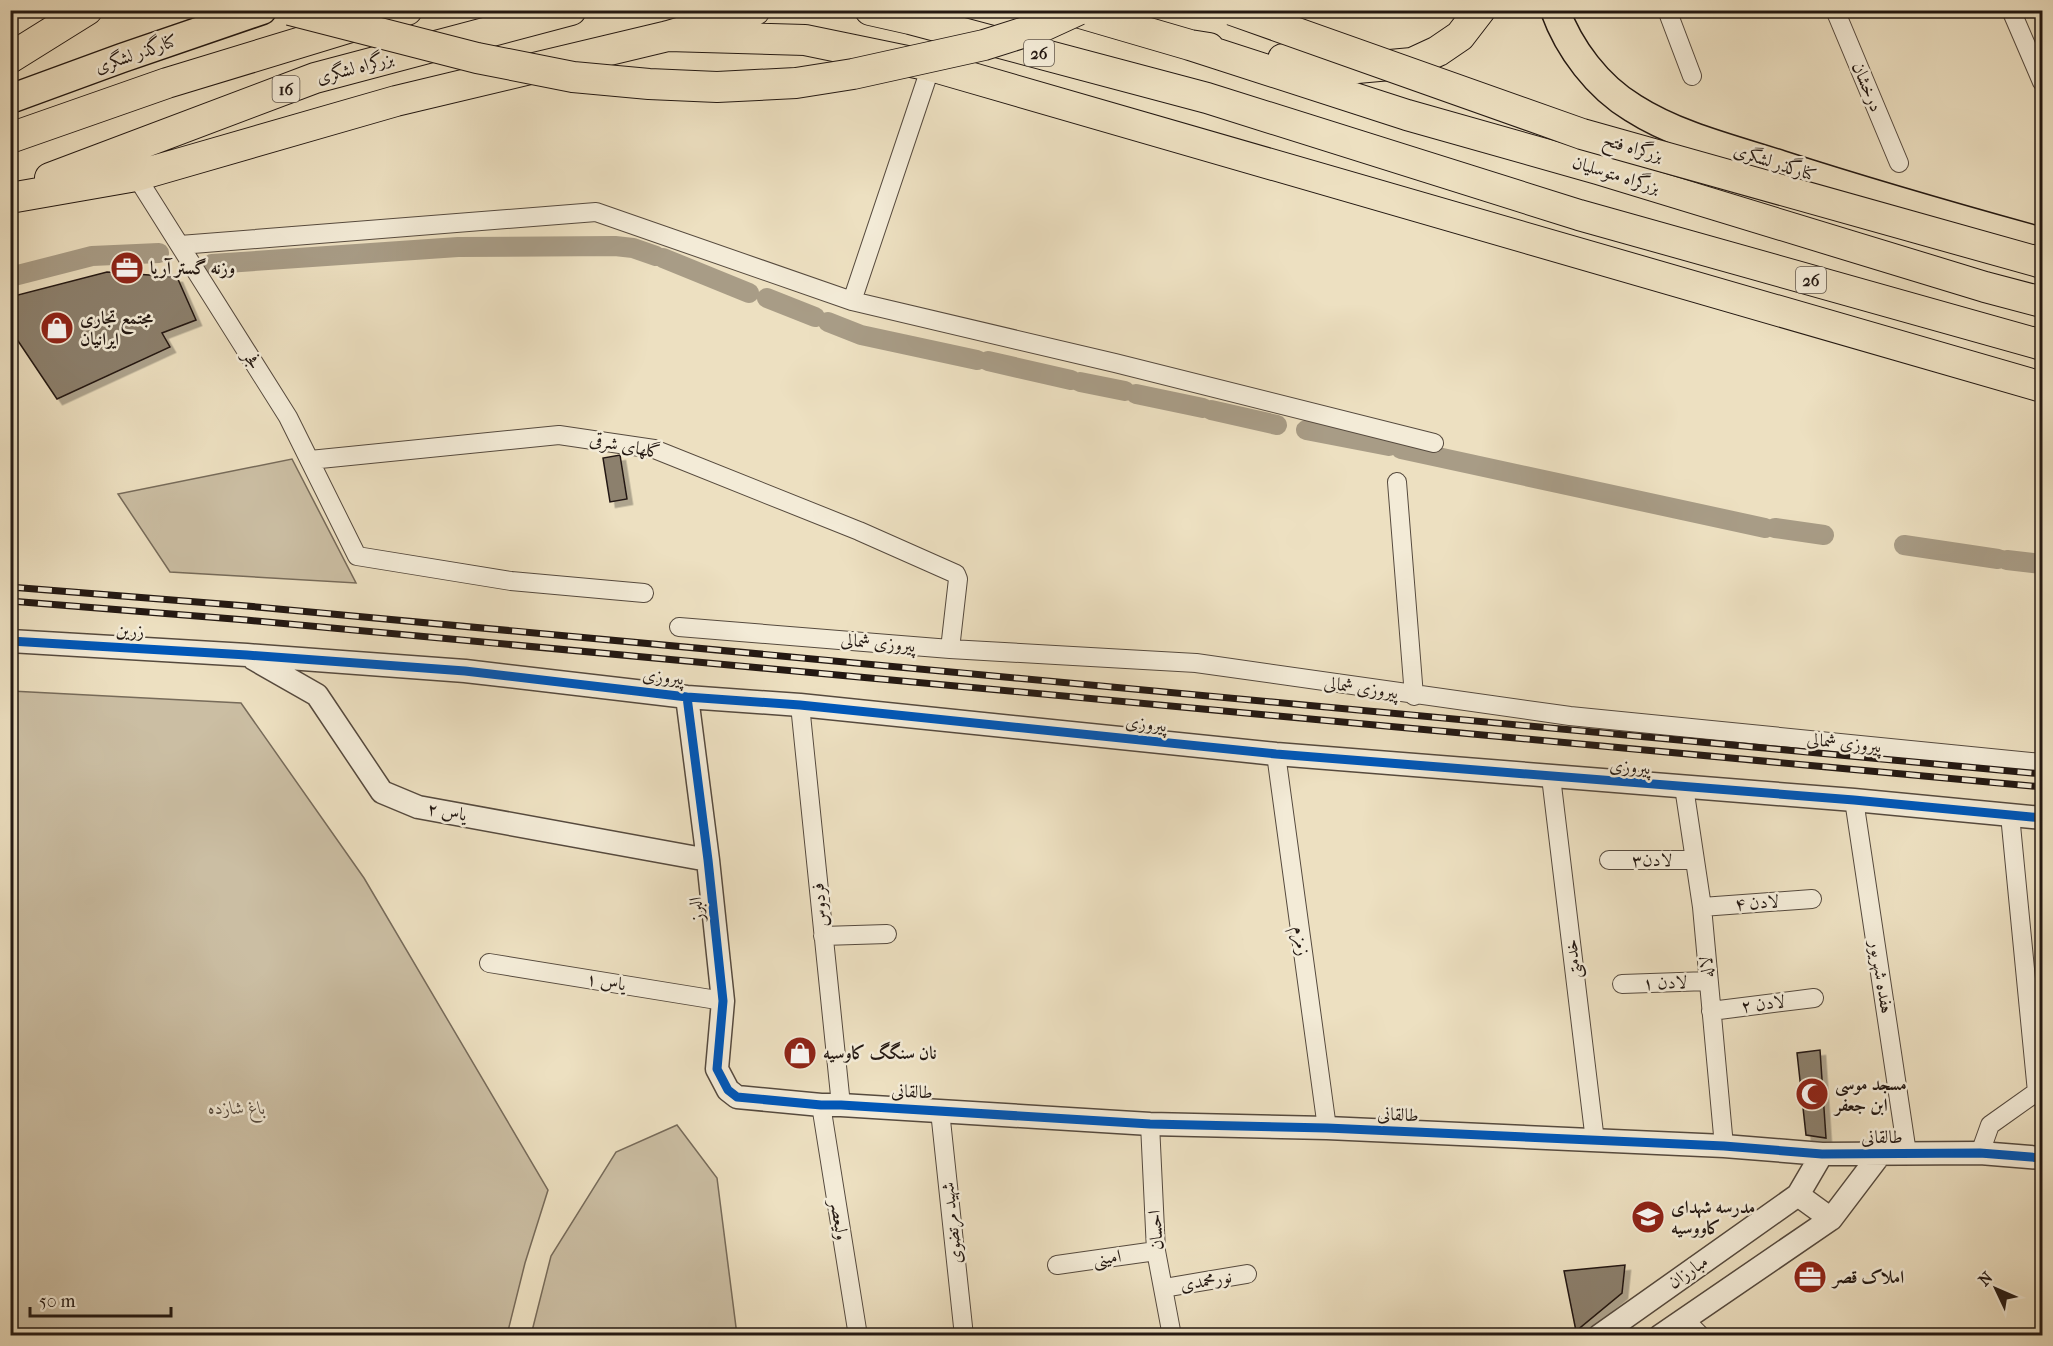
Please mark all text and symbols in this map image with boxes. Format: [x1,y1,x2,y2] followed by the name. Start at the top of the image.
[91,27,180,79] street label: کنارگذر لشگری
[1024,40,1054,66] road number: 26
[314,46,396,89] street label: بزرگراه لشگری
[1847,59,1887,115] street label: درخشان
[272,76,300,102] road number: 16
[1599,128,1666,171] street label: بزرگراه فتح
[1731,137,1820,187] street label: کنارگذر لشگری
[1570,150,1663,198] street label: بزرگراه متوسلیان
[109,250,145,286] office icon: وزنه گستر آریا
[150,257,235,279] place label: وزنه گستر آریا
[1796,267,1826,293] road number: 26
[80,308,154,350] place label: مجتمع تجاری ایرانیان
[39,310,75,346] shop icon: مجتمع تجاری ایرانیان
[236,345,266,374] street label: فجر
[588,428,662,464] street label: گلهای شرقی
[115,620,145,642] street label: زرین
[840,629,918,659] street label: پیروزی شمالی
[641,664,686,692] street label: پیروزی
[1322,672,1401,706] street label: پیروزی شمالی
[1124,711,1169,739] street label: پیروزی
[1805,729,1884,760] street label: پیروزی شمالی
[1608,755,1653,781] street label: پیروزی
[426,798,470,826] street label: یاس ۲
[1632,850,1672,871] street label: لادن۳
[807,882,834,928] street label: فردوس
[1734,891,1780,915] street label: لادن ۴
[685,896,709,924] street label: البرز
[1284,925,1313,958] street label: زمزم
[1864,937,1897,1015] street label: هفده شهریور
[1560,938,1588,980] street label: خدمتی
[1696,955,1718,979] street label: لاله
[585,969,629,996] street label: یاس ۱
[1642,972,1688,994] street label: لادن ۱
[1740,991,1786,1017] street label: لادن ۲
[782,1035,818,1071] shop icon: نان سنگگ کاوسیه
[823,1041,937,1064] place label: نان سنگگ کاوسیه
[1833,1074,1907,1117] place label: مسجد موسی ابن جعفر
[1794,1076,1830,1112] mosque icon: مسجد موسی ابن جعفر
[891,1080,933,1104] street label: طالقانی
[208,1098,266,1123] park label: باغ شازده
[1377,1103,1419,1127] street label: طالقانی
[1861,1127,1903,1148] street label: طالقانی
[937,1181,969,1265] street label: شهید مرتضوی
[824,1196,853,1242] street label: ولیعصر
[1671,1197,1755,1239] place label: مدرسه شهدای کاووسیه
[1630,1199,1666,1235] school or university icon: مدرسه شهدای کاووسیه
[1144,1209,1168,1251] street label: احسان
[1091,1246,1123,1272] street label: امینی
[1664,1251,1712,1293] street label: مبارزان
[1792,1259,1828,1295] office icon: املاک قصر
[1966,1259,2026,1319] north arrow
[1178,1266,1234,1296] street label: نورمحمدی
[1831,1267,1904,1289] place label: املاک قصر
[1975,1267,1997,1290] text: N
[30,1280,171,1318] scale bar
[39,1291,76,1312] text: 50 m

